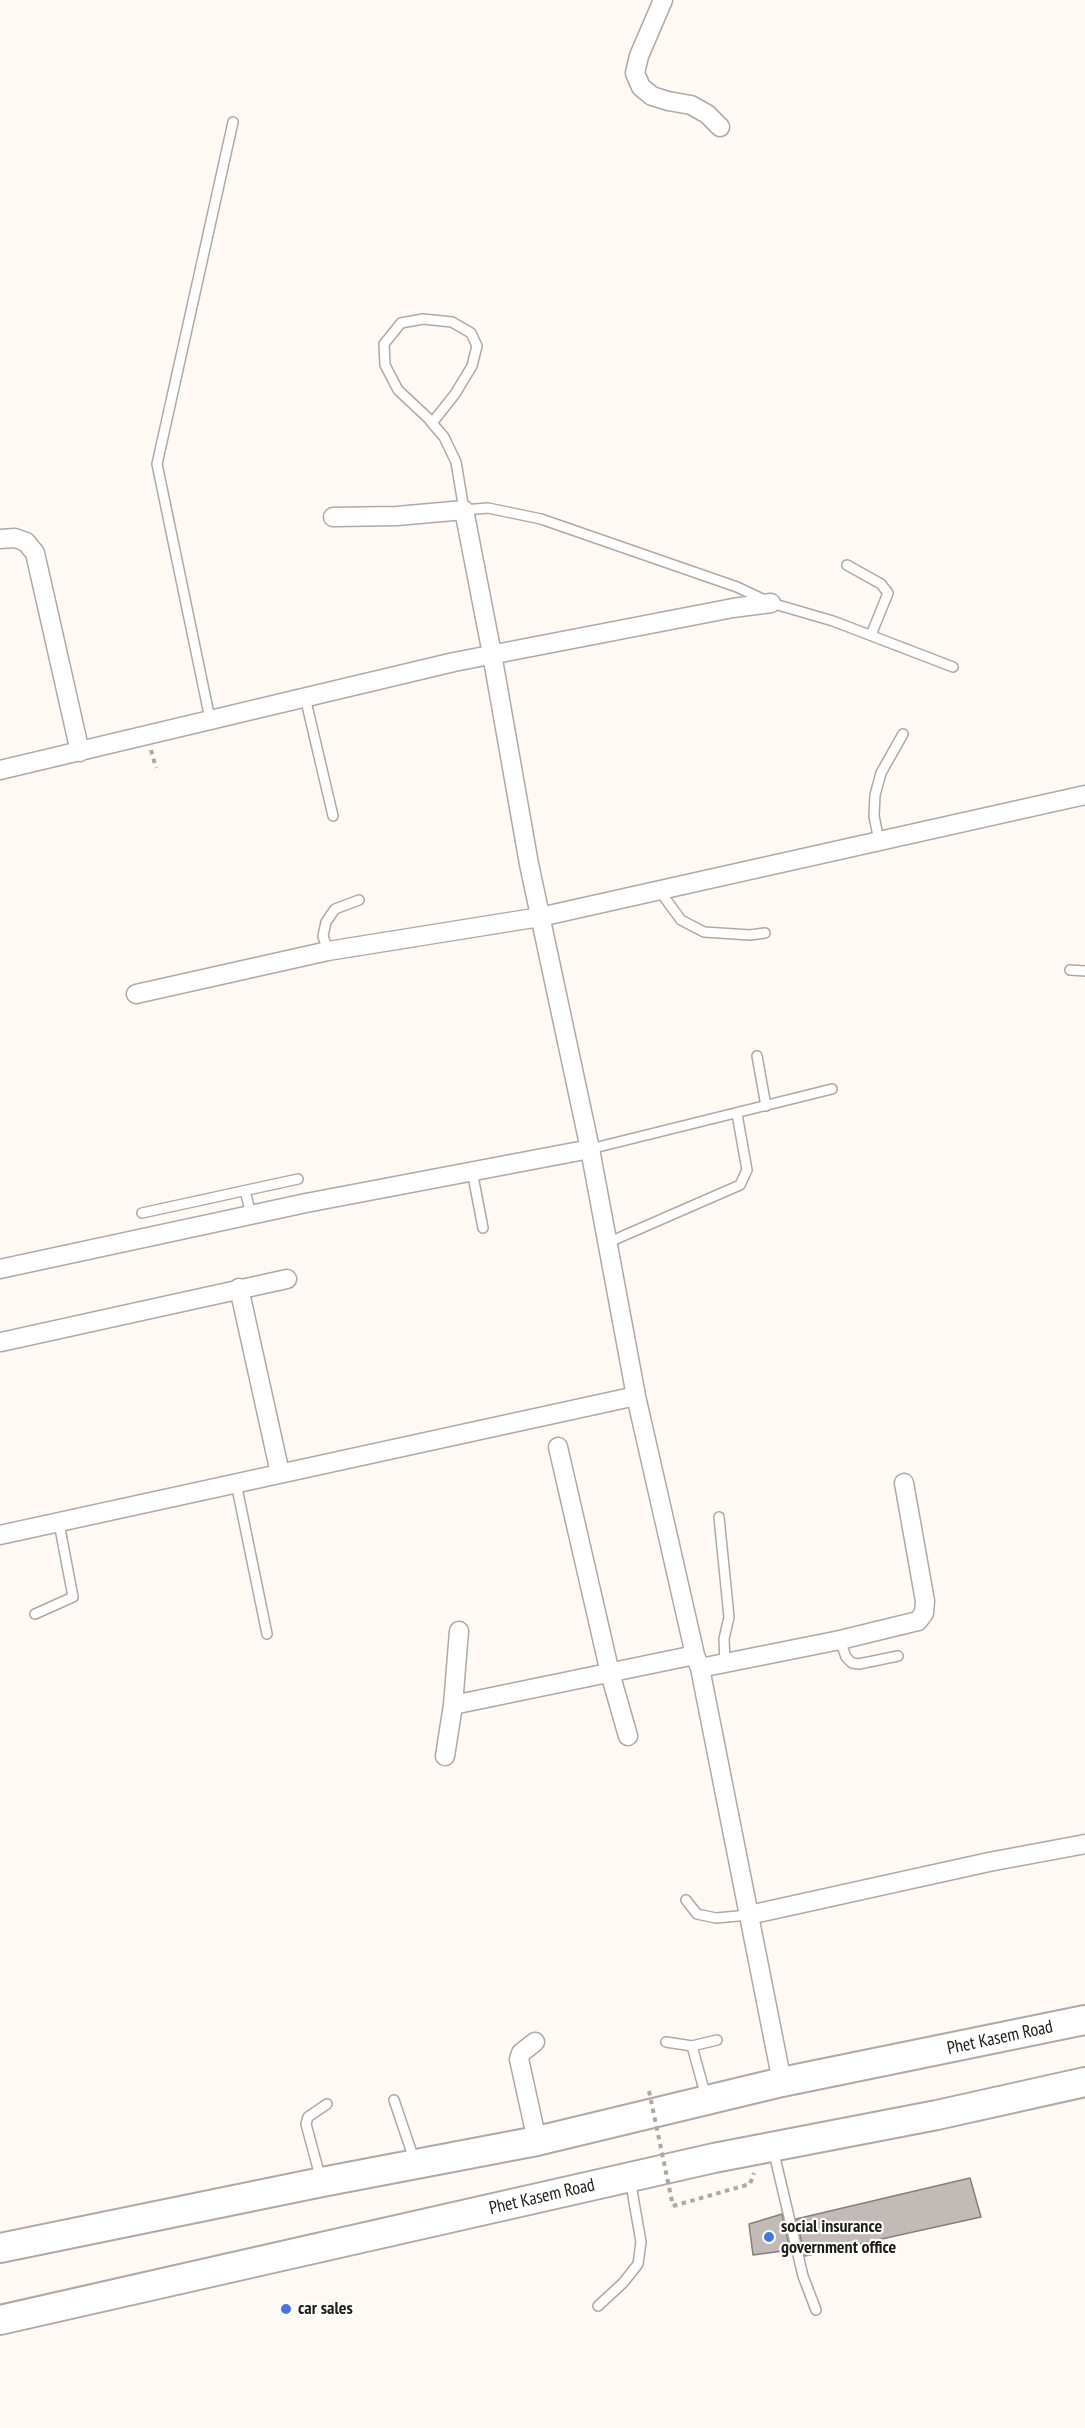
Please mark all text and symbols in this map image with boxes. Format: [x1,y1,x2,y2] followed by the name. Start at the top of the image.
[945,2016,1055,2060] street label: Phet Kasem Road
[487,2174,597,2220] street label: Phet Kasem Road
[781,2216,896,2258] place label: social insurance government office
[762,2230,776,2244] marker: social insurance government office
[298,2298,353,2320] place label: car sales
[279,2302,293,2316] marker: car sales

